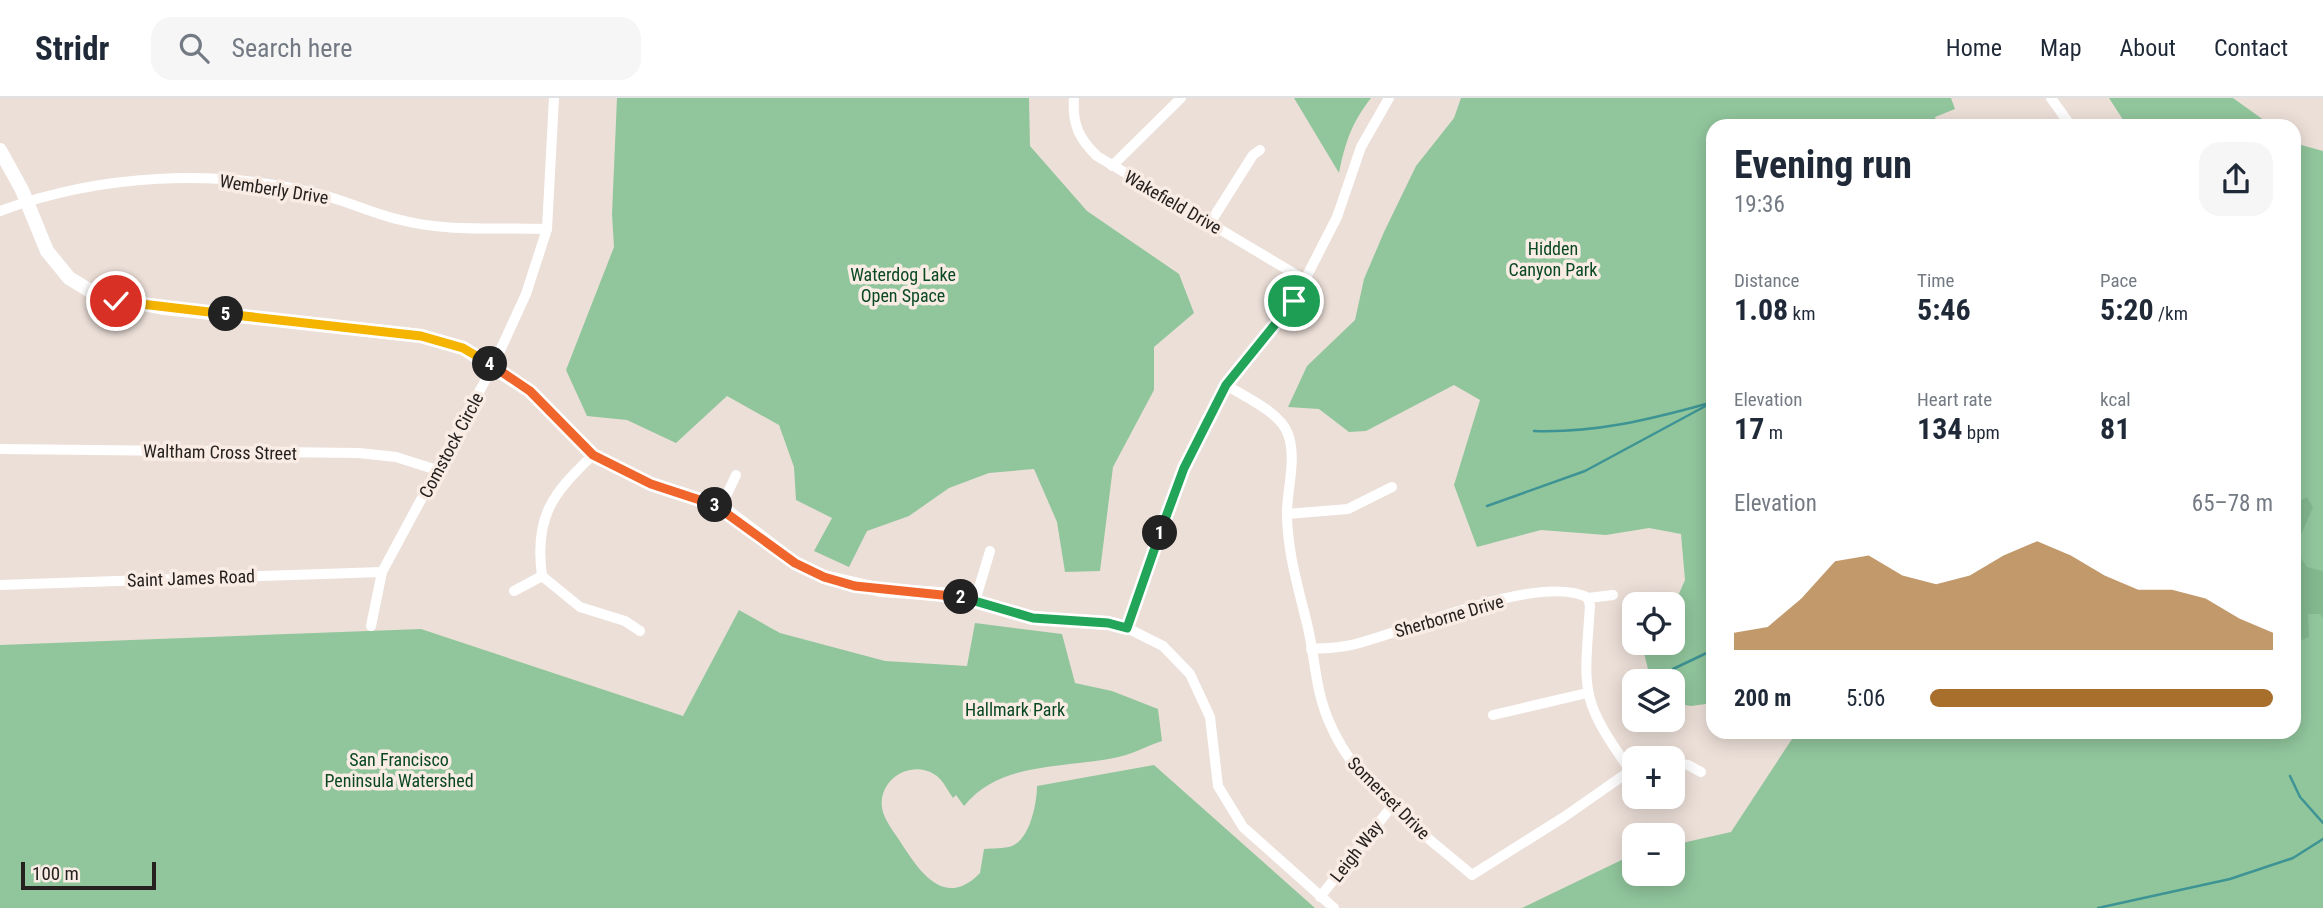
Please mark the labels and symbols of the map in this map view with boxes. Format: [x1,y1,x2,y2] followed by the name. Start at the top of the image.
[1121,166,1225,238] street label: Wakefield Drive
[218,170,330,208] street label: Wemberly Drive
[1509,238,1597,280] park label: Hidden Canyon Park
[850,264,956,306] park label: Waterdog Lake Open Space
[86,271,146,331] pin
[1264,271,1324,331] pin
[208,296,244,332] pin: 5
[472,346,508,382] pin: 4
[414,389,488,501] street label: Comstock Circle
[143,440,297,464] street label: Waltham Cross Street
[698,488,732,522] pin: 3
[1142,516,1178,550] pin: 1
[127,565,255,591] street label: Saint James Road
[944,580,978,614] pin: 2
[1392,590,1506,642] street label: Sherborne Drive
[965,699,1065,720] park label: Hallmark Park
[324,749,474,791] park label: San Francisco Peninsula Watershed
[1343,752,1435,844] street label: Somerset Drive
[1325,816,1387,886] street label: Leigh Way
[21,859,156,891] scale bar

